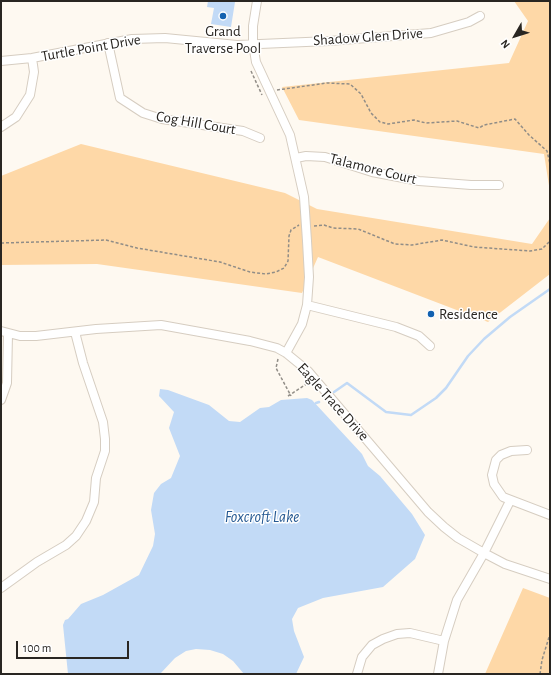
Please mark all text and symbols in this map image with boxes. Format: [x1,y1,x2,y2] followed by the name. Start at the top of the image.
[218,11,228,21] marker: Grand Traverse Pool
[495,16,535,56] north arrow
[185,22,261,57] place label: Grand Traverse Pool
[312,24,424,50] street label: Shadow Glen Drive
[40,30,142,66] street label: Turtle Point Drive
[499,37,512,50] text: N
[155,107,237,139] street label: Cog Hill Court
[328,149,418,189] street label: Talamore Court
[439,305,498,323] place label: Residence
[426,309,436,319] marker: Residence
[293,359,373,445] street label: Eagle Trace Drive
[225,507,299,527] water label: Foxcroft Lake
[18,633,131,659] scale bar
[23,642,51,654] text: 100 m

